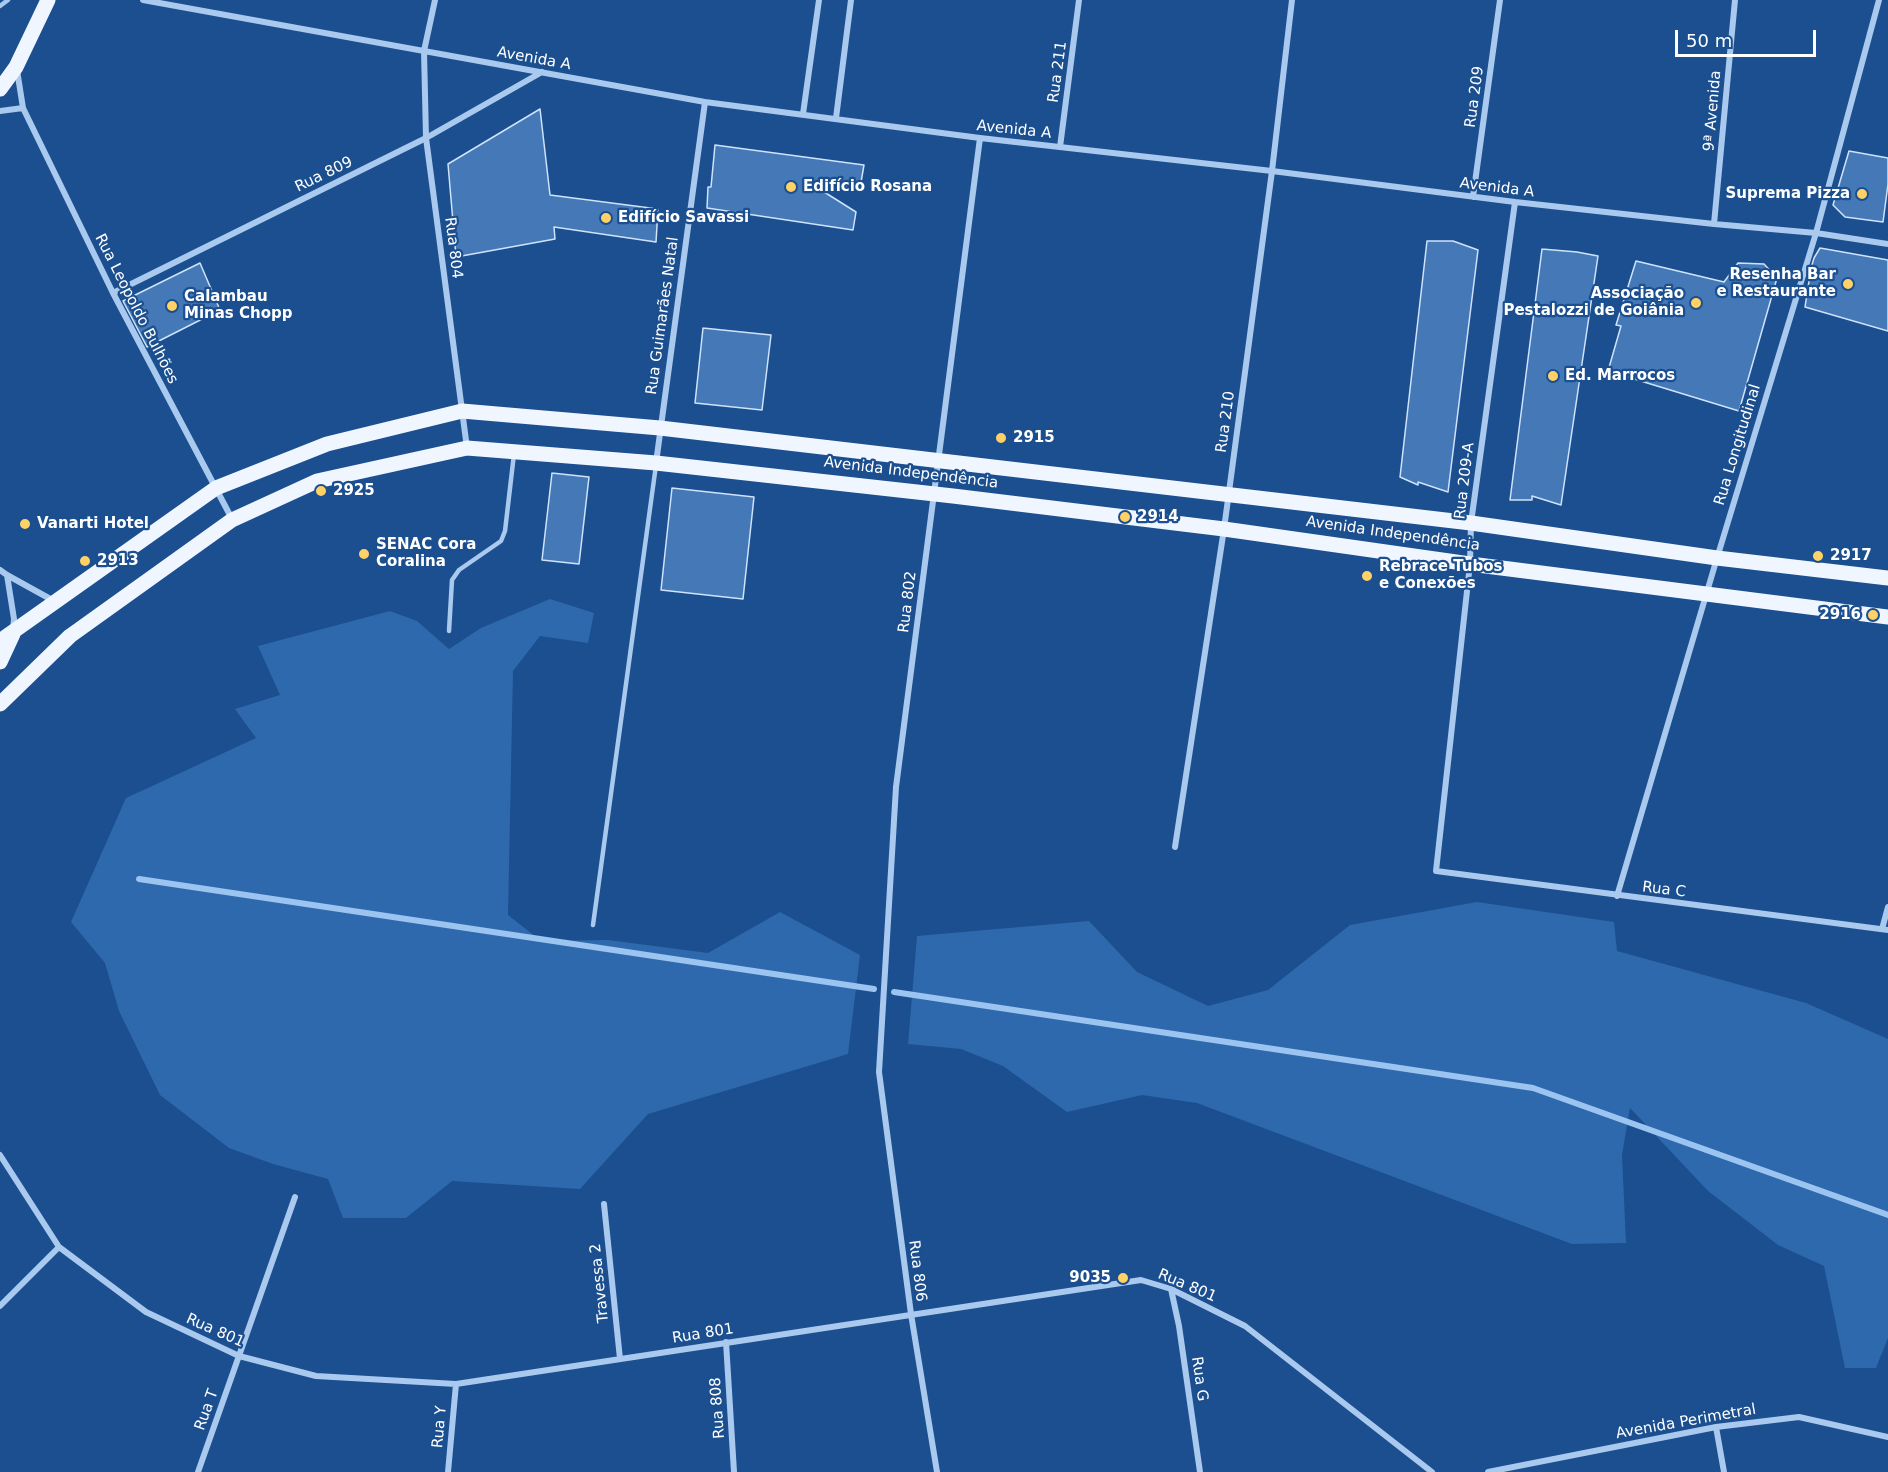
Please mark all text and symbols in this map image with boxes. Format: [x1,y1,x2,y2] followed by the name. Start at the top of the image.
[1678,18,1819,56] scale bar
[1686,30,1732,51] text: 50 m
[1045,40,1071,104] street label: Rua 211
[496,44,572,74] street label: Avenida A
[1462,65,1488,129] street label: Rua 209
[1700,70,1726,152] street label: 9ª Avenida
[976,117,1052,143] street label: Avenida A
[292,153,356,197] street label: Rua 809
[1459,175,1535,201] street label: Avenida A
[803,178,932,196] place label: Edifício Rosana
[784,180,798,194] marker: Edifício Rosana
[1726,185,1850,203] place label: Suprema Pizza
[1855,187,1869,201] marker: Suprema Pizza
[618,209,749,227] place label: Edifício Savassi
[599,211,613,225] marker: Edifício Savassi
[440,216,466,280] street label: Rua 804
[90,231,182,387] street label: Rua Leopoldo Bulhões
[643,236,683,396] street label: Rua Guimarães Natal
[1716,266,1836,301] place label: Resenha Bar e Restaurante
[1841,277,1855,291] marker: Resenha Bar e Restaurante
[1503,285,1684,320] place label: Associação Pestalozzi de Goiânia
[184,288,292,323] place label: Calambau Minas Chopp
[1689,296,1703,310] marker: Associação Pestalozzi de Goiânia
[165,299,179,313] marker: Calambau Minas Chopp
[1565,367,1675,385] place label: Ed. Marrocos
[1546,369,1560,383] marker: Ed. Marrocos
[1711,382,1765,508] street label: Rua Longitudinal
[1213,390,1239,454] street label: Rua 210
[1013,429,1055,447] place label: 2915
[994,431,1008,445] marker: 2915
[1451,442,1479,520] street label: Rua 209-A
[823,453,999,493] street label: Avenida Independência
[333,482,375,500] place label: 2925
[314,484,328,498] marker: 2925
[1137,508,1179,526] place label: 2914
[1118,510,1132,524] marker: 2914
[1305,513,1481,555] street label: Avenida Independência
[37,515,149,533] place label: Vanarti Hotel
[18,517,32,531] marker: Vanarti Hotel
[376,536,476,571] place label: SENAC Cora Coralina
[357,547,371,561] marker: SENAC Cora Coralina
[1830,547,1872,565] place label: 2917
[1811,549,1825,563] marker: 2917
[97,552,139,570] place label: 2913
[78,554,92,568] marker: 2913
[1379,558,1503,593] place label: Rebrace Tubos e Conexões
[1360,569,1374,583] marker: Rebrace Tubos e Conexões
[895,570,921,634] street label: Rua 802
[1819,606,1861,624] place label: 2916
[1866,608,1880,622] marker: 2916
[1641,878,1687,902] street label: Rua C
[904,1239,930,1303] street label: Rua 806
[587,1242,613,1324] street label: Travessa 2
[1155,1266,1219,1306] street label: Rua 801
[1069,1269,1111,1287] place label: 9035
[1116,1271,1130,1285] marker: 9035
[183,1310,247,1352] street label: Rua 801
[671,1320,735,1348] street label: Rua 801
[1187,1356,1211,1402] street label: Rua G
[707,1377,729,1439] street label: Rua 808
[191,1387,223,1433] street label: Rua T
[1615,1401,1757,1443] street label: Avenida Perimetral
[429,1405,451,1449] street label: Rua Y

